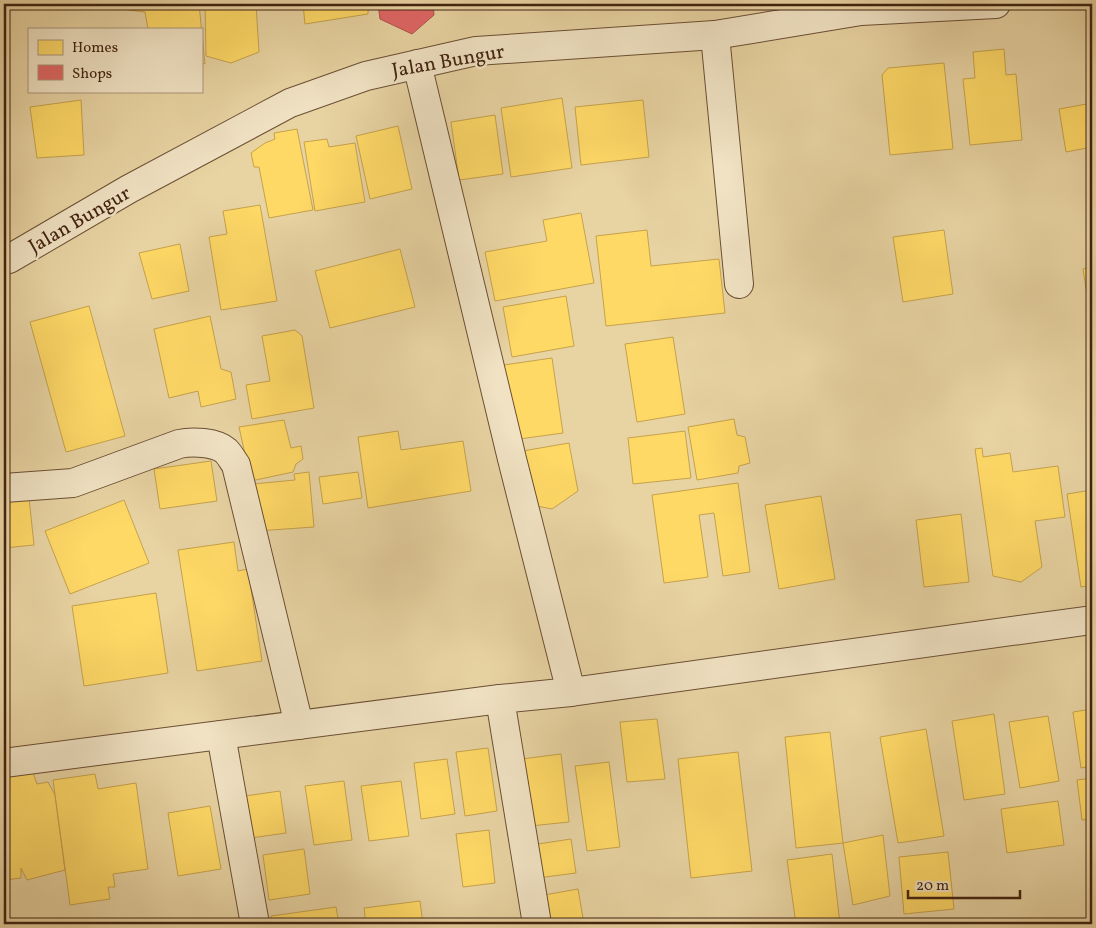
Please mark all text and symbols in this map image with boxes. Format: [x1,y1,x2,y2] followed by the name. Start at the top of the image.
[28,28,202,92] legend
[72,38,118,59] text: Homes
[390,38,507,86] street label: Jalan Bungur
[72,64,112,85] text: Shops
[24,180,136,261] street label: Jalan Bungur
[908,868,1021,900] scale bar
[916,876,949,897] text: 20 m

